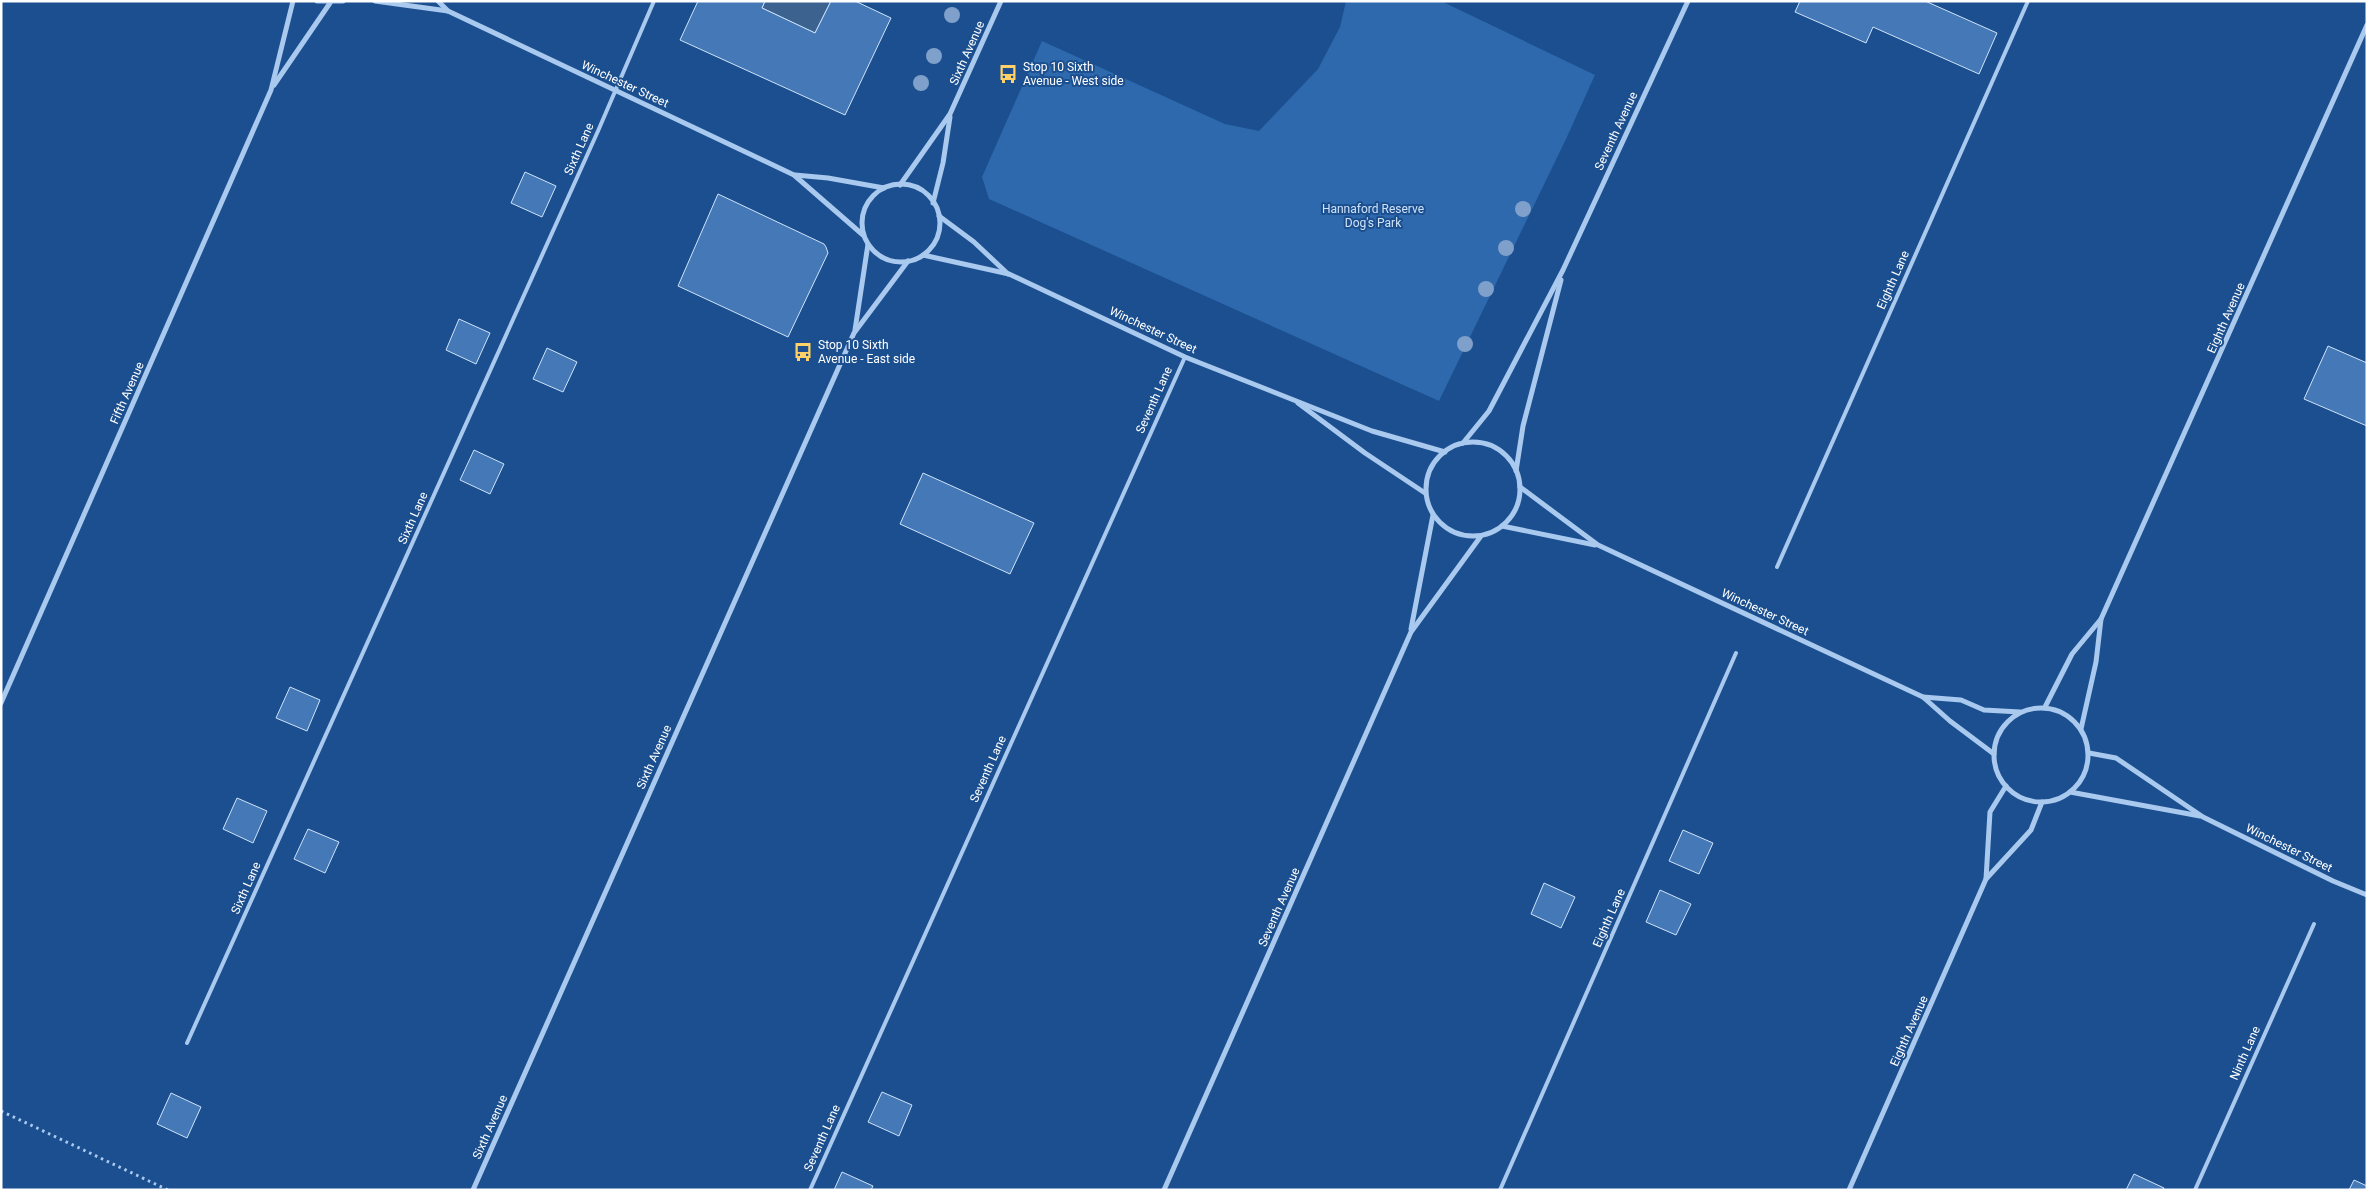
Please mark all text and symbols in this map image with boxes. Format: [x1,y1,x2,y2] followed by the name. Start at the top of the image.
[947,19,987,87] street label: Sixth Avenue
[579,58,671,110] street label: Winchester Street
[1023,60,1124,88] place label: Stop 10 Sixth Avenue - West side
[997,63,1019,85] bus stop icon: Stop 10 Sixth Avenue - West side
[1592,90,1640,172] street label: Seventh Avenue
[561,121,597,177] street label: Sixth Lane
[1322,202,1424,230] park label: Hannaford Reserve Dog's Park
[1874,249,1912,311] street label: Eighth Lane
[2204,281,2248,355] street label: Eighth Avenue
[1107,304,1199,356] street label: Winchester Street
[818,338,915,366] place label: Stop 10 Sixth Avenue - East side
[792,341,814,363] bus stop icon: Stop 10 Sixth Avenue - East side
[107,360,147,426] street label: Fifth Avenue
[1133,364,1175,436] street label: Seventh Lane
[395,490,431,546] street label: Sixth Lane
[1719,586,1811,638] street label: Winchester Street
[634,723,674,791] street label: Sixth Avenue
[967,733,1009,805] street label: Seventh Lane
[2243,821,2335,875] street label: Winchester Street
[228,860,264,916] street label: Sixth Lane
[1255,865,1303,949] street label: Seventh Avenue
[1590,887,1628,949] street label: Eighth Lane
[1887,994,1931,1068] street label: Eighth Avenue
[2227,1024,2263,1082] street label: Ninth Lane
[470,1093,510,1161] street label: Sixth Avenue
[801,1102,843,1174] street label: Seventh Lane

